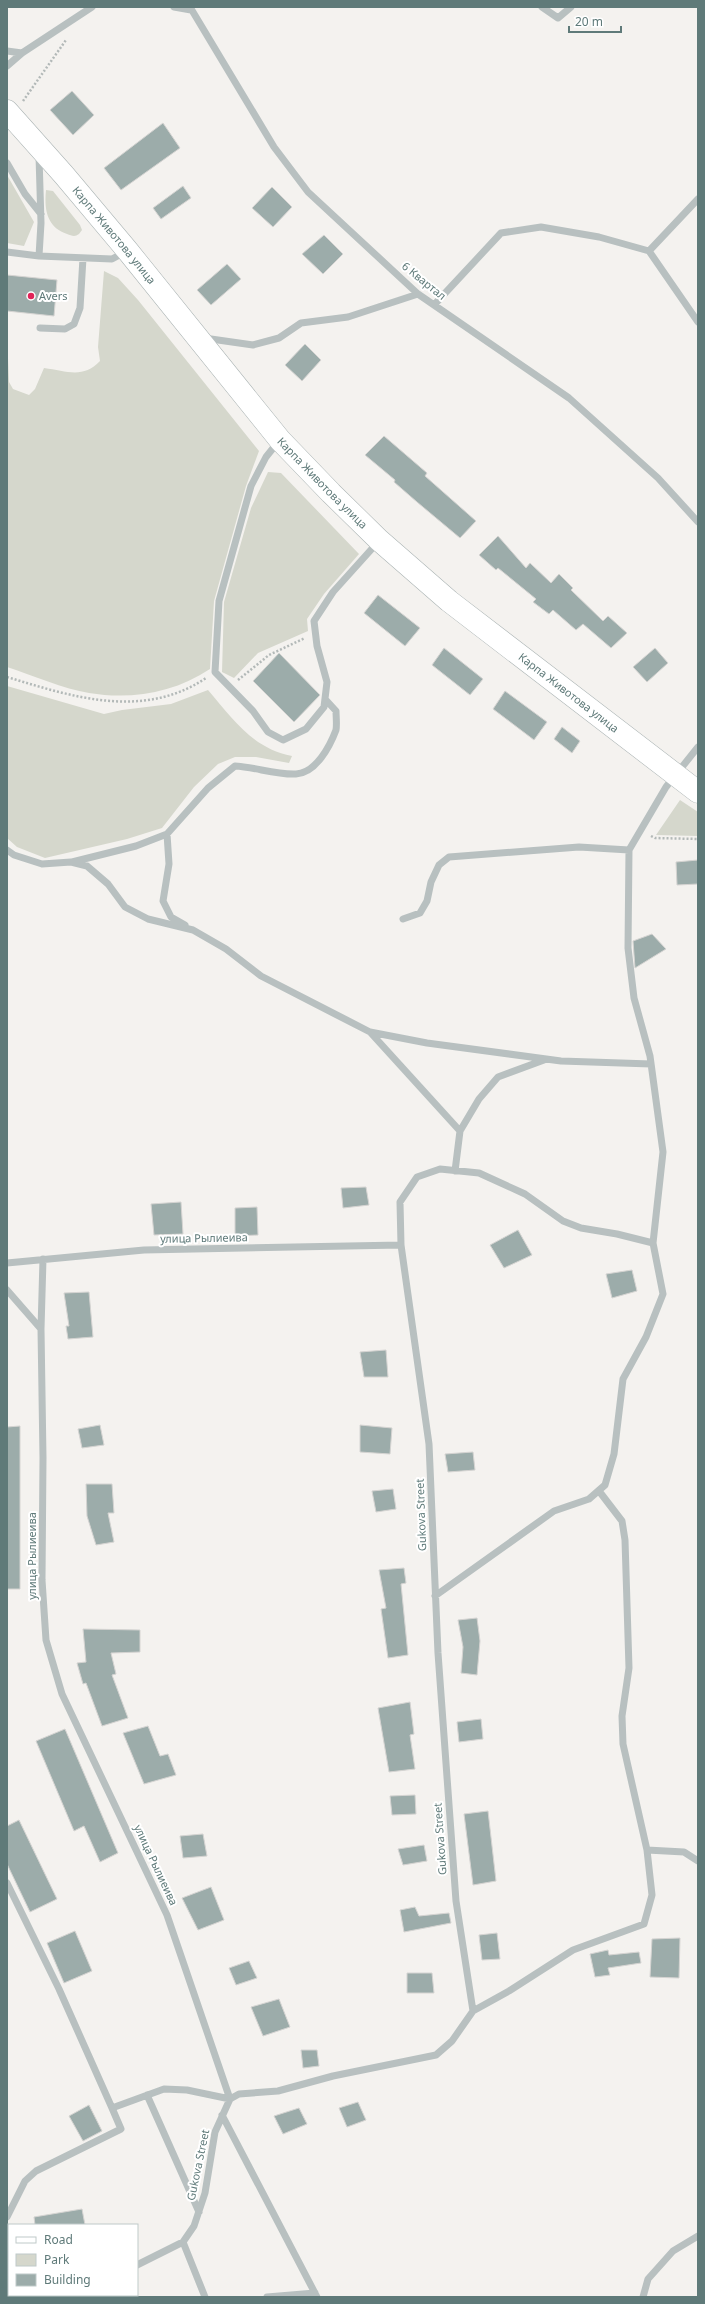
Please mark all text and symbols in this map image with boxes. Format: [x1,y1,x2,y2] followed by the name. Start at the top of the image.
[569,8,621,34] scale bar
[575,13,603,30] text: 20 m
[70,183,159,287] street label: Карпа Животова улица
[399,258,449,303] street label: 6 Квартал
[39,288,68,303] place label: Avers
[26,291,36,301] marker: Avers
[274,434,371,532] street label: Карпа Животова улица
[516,649,622,736] street label: Карпа Животова улица
[160,1229,248,1246] street label: улица Рылиеива
[412,1479,429,1551] street label: Gukova Street
[24,1512,39,1600] street label: улица Рылиеива
[429,1802,450,1876] street label: Gukova Street
[131,1822,182,1908] street label: улица Рылиеива
[183,2128,212,2202] street label: Gukova Street
[8,2224,138,2296] legend
[44,2231,73,2248] text: Road
[44,2251,70,2268] text: Park
[44,2271,91,2288] text: Building

